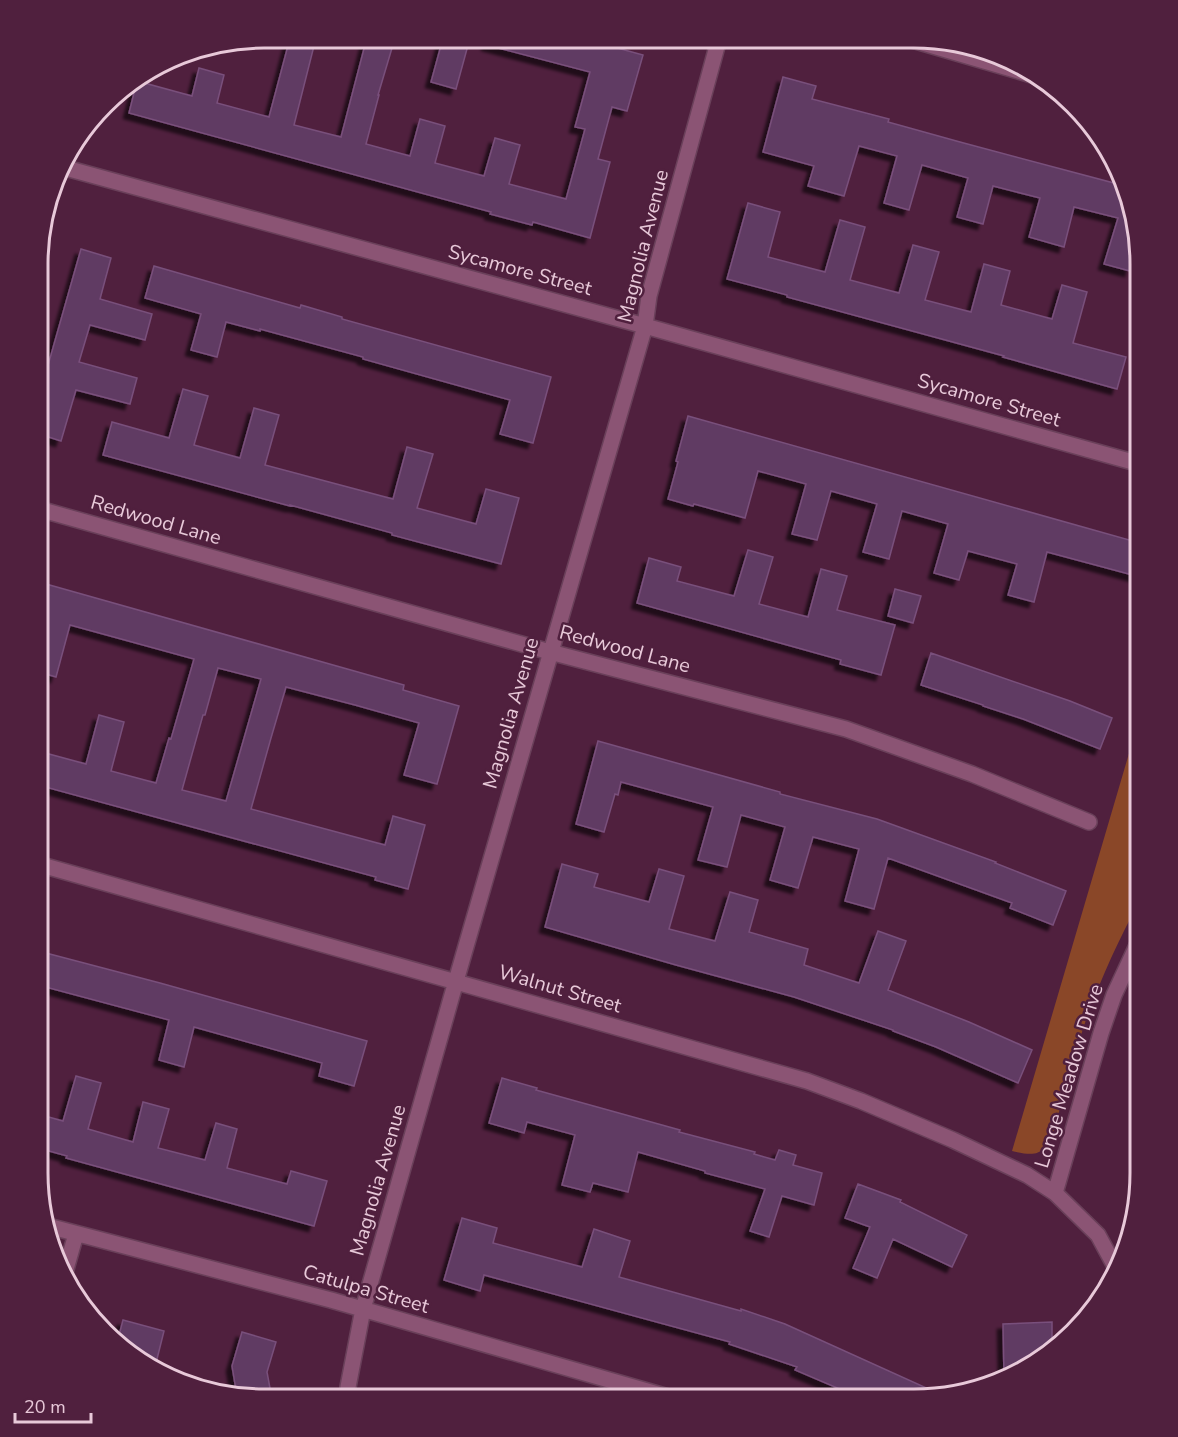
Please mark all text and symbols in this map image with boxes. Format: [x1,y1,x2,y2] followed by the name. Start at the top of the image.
[611,167,675,325] street label: Magnolia Avenue
[445,238,596,302] street label: Sycamore Street
[914,367,1065,434] street label: Sycamore Street
[88,488,224,552] street label: Redwood Lane
[556,619,694,679] street label: Redwood Lane
[476,634,546,792] street label: Magnolia Avenue
[495,959,626,1020] street label: Walnut Street
[1028,981,1110,1171] street label: Longe Meadow Drive
[343,1101,413,1259] street label: Magnolia Avenue
[300,1258,433,1320] street label: Catulpa Street
[15,1386,92,1424] scale bar
[24,1395,66,1419] text: 20 m

